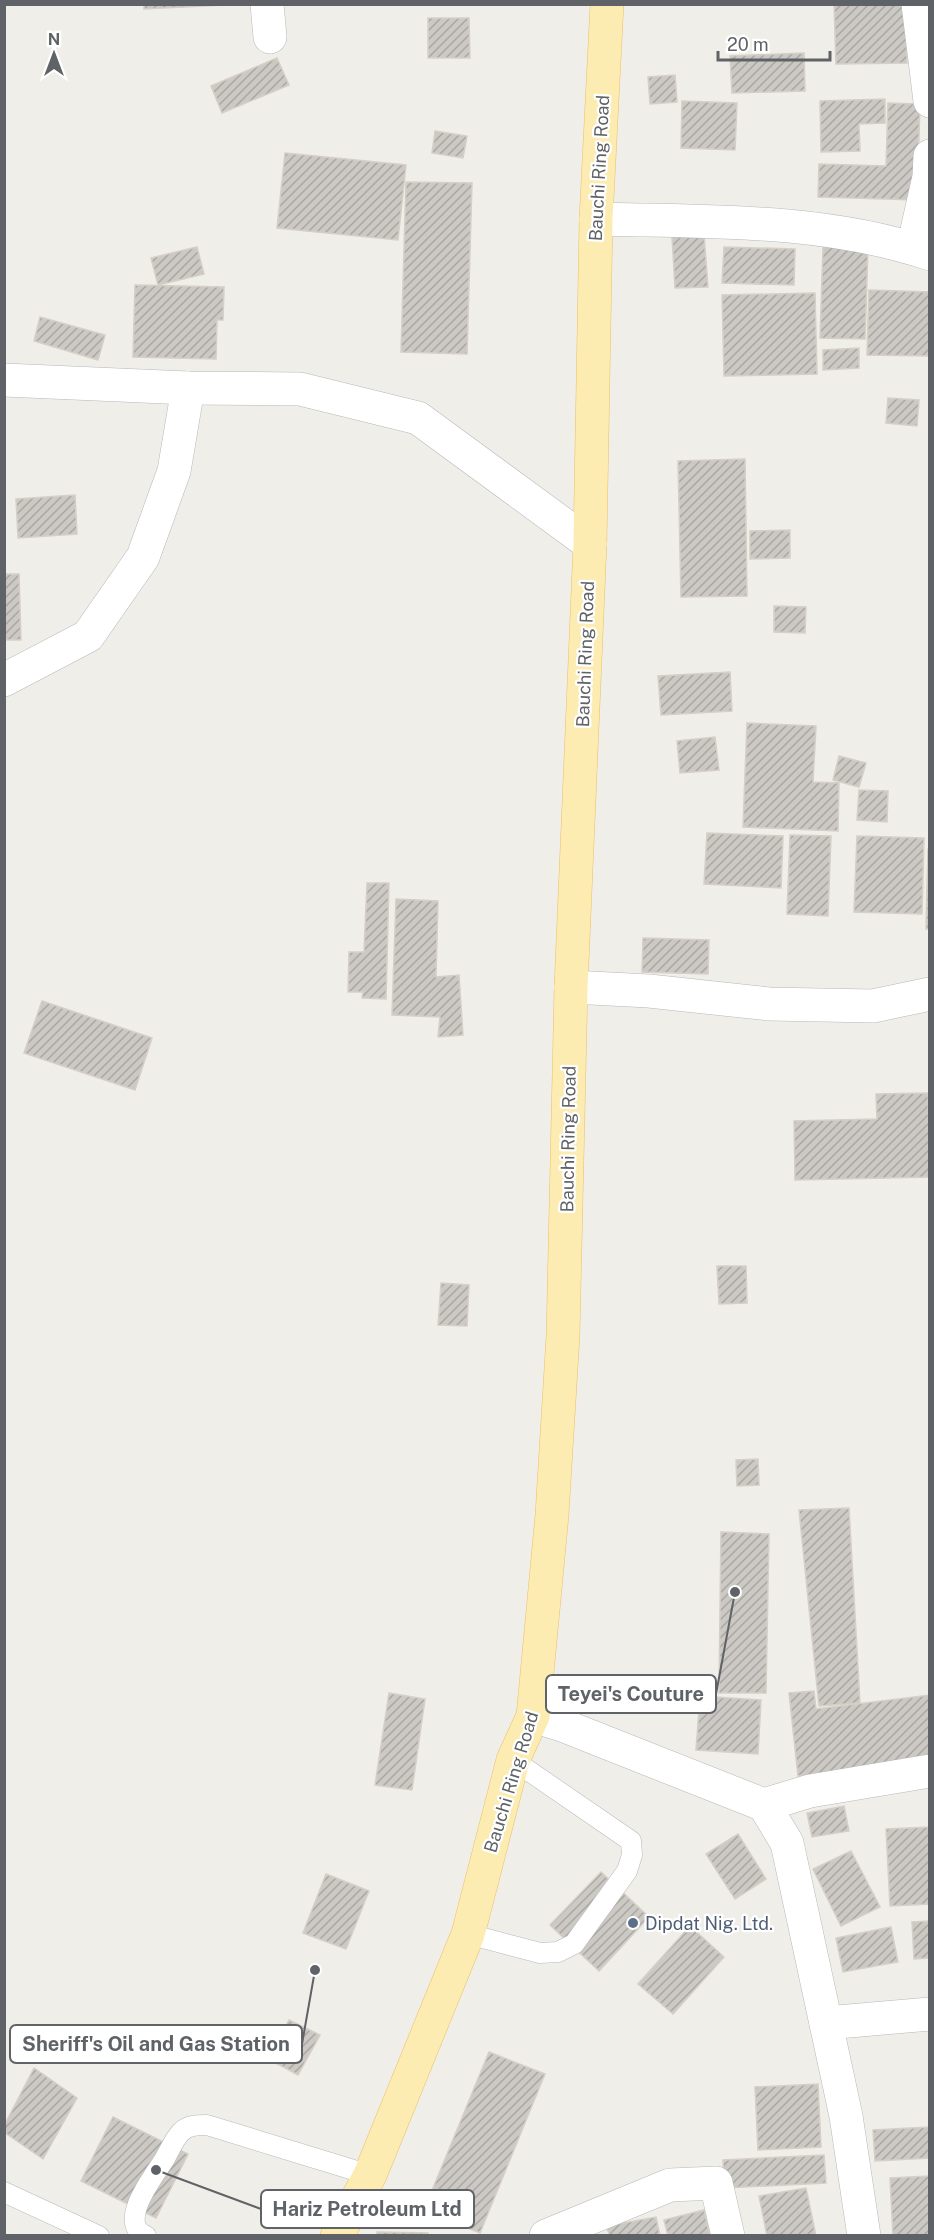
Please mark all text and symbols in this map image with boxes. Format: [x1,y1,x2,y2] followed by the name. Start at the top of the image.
[24,24,84,84] north arrow
[718,24,830,62] scale bar
[48,30,60,49] text: N
[727,34,769,55] text: 20 m
[585,94,613,242] street label: Bauchi Ring Road
[572,580,598,728] street label: Bauchi Ring Road
[556,1066,580,1212] street label: Bauchi Ring Road
[546,1675,716,1713] callout: Teyei's Couture
[558,1682,704,1706] text: Teyei's Couture
[480,1709,542,1855] street label: Bauchi Ring Road
[645,1913,773,1934] place label: Dipdat Nig. Ltd.
[626,1916,640,1930] marker: Dipdat Nig. Ltd.
[10,2025,302,2063] callout: Sheriff's Oil and Gas Station
[22,2032,290,2056] text: Sheriff's Oil and Gas Station
[261,2190,474,2228] callout: Hariz Petroleum Ltd
[272,2197,462,2221] text: Hariz Petroleum Ltd

